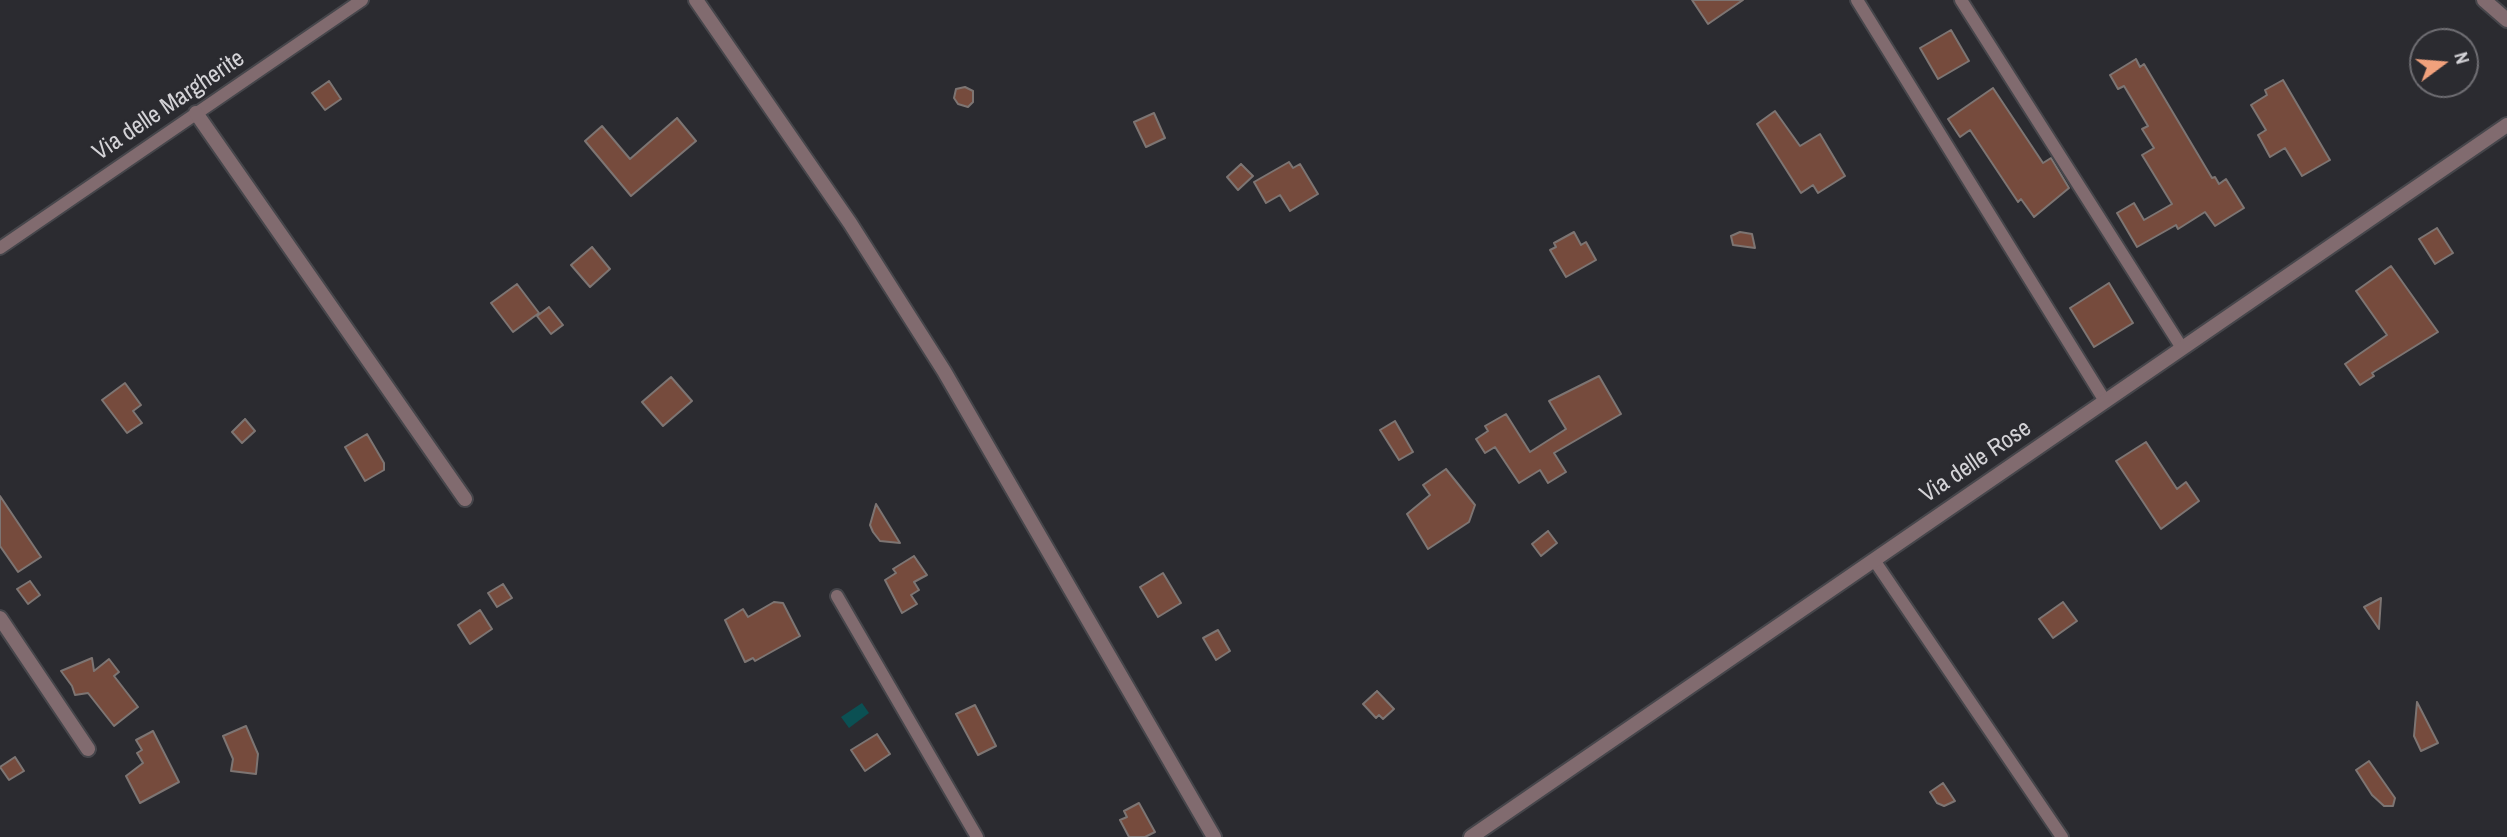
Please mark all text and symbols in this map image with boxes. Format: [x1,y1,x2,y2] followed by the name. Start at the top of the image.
[2409,28,2479,98] north arrow
[88,45,250,167] street label: Via delle Margherite
[2448,49,2476,67] text: N
[1915,414,2037,510] street label: Via delle Rose

